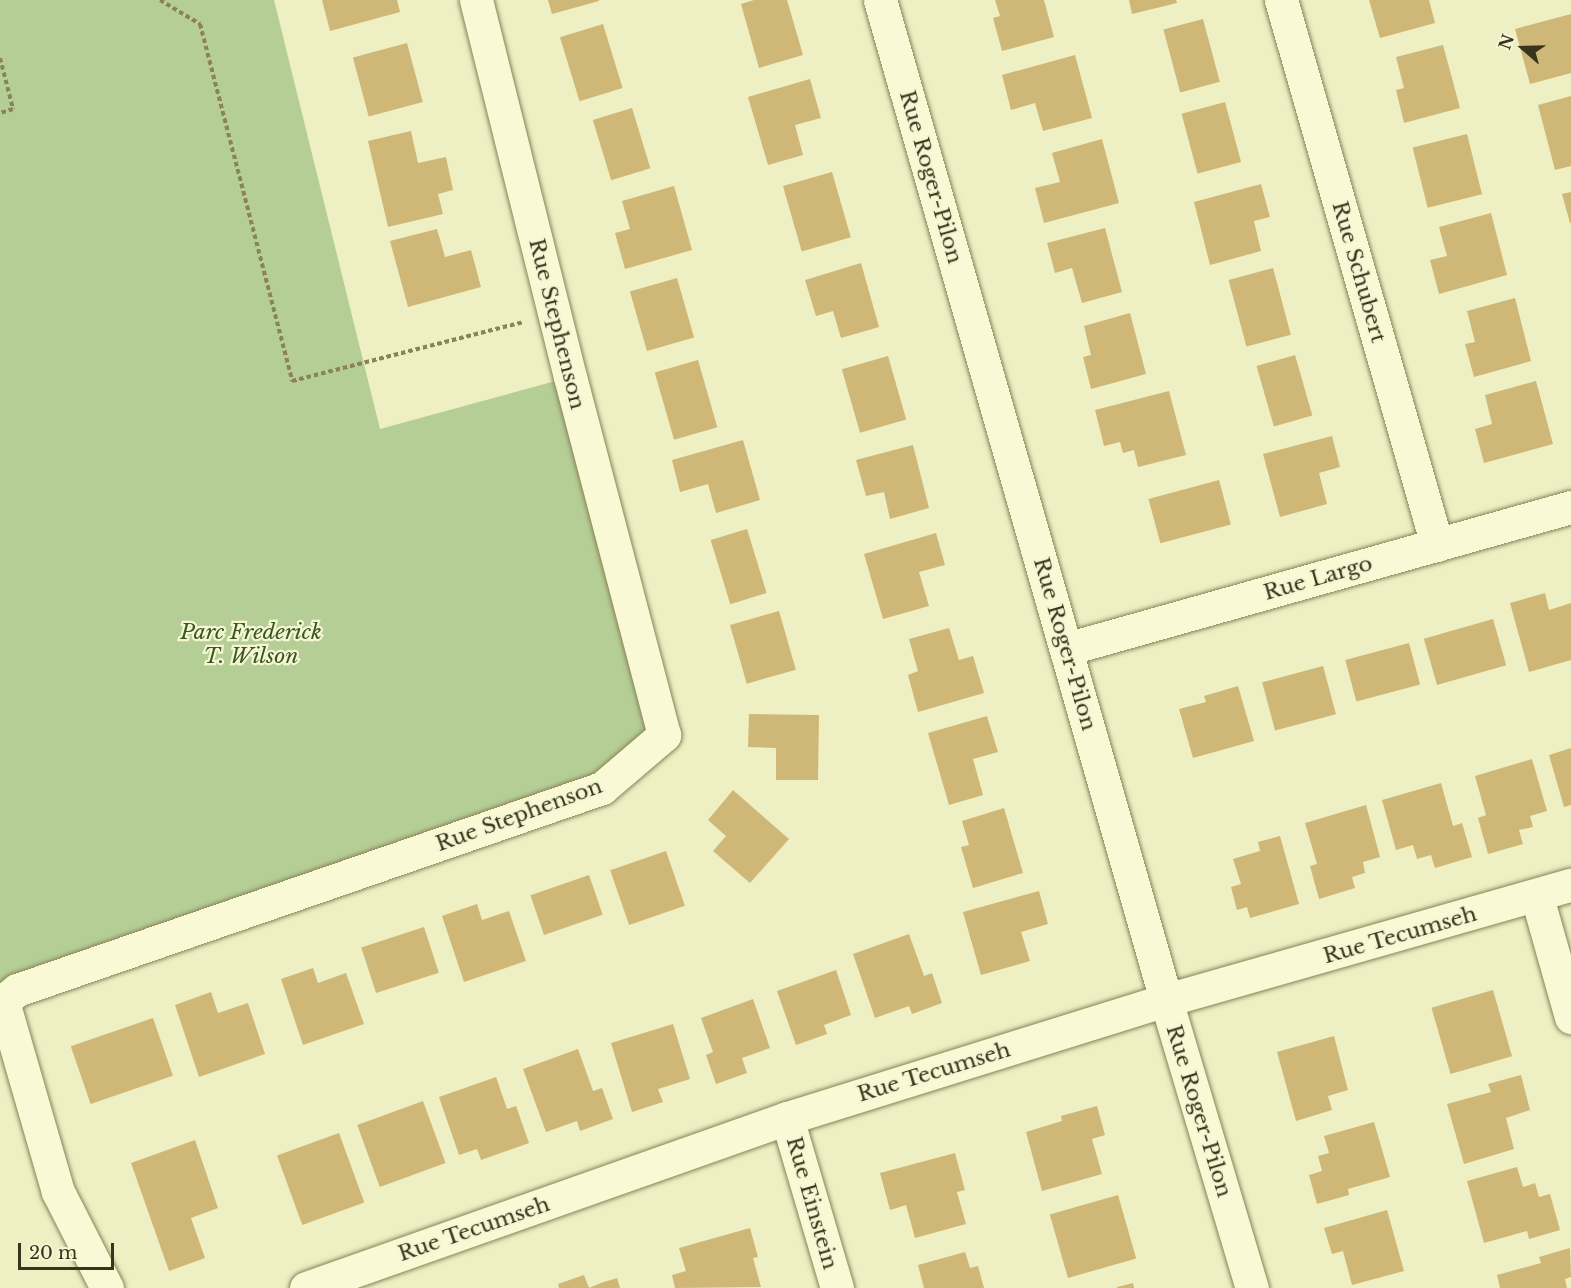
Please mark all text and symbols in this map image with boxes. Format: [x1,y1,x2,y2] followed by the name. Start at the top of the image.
[1493,18,1553,78] north arrow
[1494,31,1518,52] text: N
[894,88,968,266] street label: Rue Roger-Pilon
[1327,198,1391,346] street label: Rue Schubert
[524,236,590,412] street label: Rue Stephenson
[1261,550,1375,606] street label: Rue Largo
[1028,555,1102,733] street label: Rue Roger-Pilon
[180,619,322,669] park label: Parc Frederick T. Wilson
[432,773,606,857] street label: Rue Stephenson
[1320,901,1480,969] street label: Rue Tecumseh
[1161,1022,1237,1200] street label: Rue Roger-Pilon
[854,1037,1014,1107] street label: Rue Tecumseh
[781,1134,843,1272] street label: Rue Einstein
[395,1191,553,1267] street label: Rue Tecumseh
[21,1231,117,1269] scale bar
[29,1242,77,1264] text: 20 m

